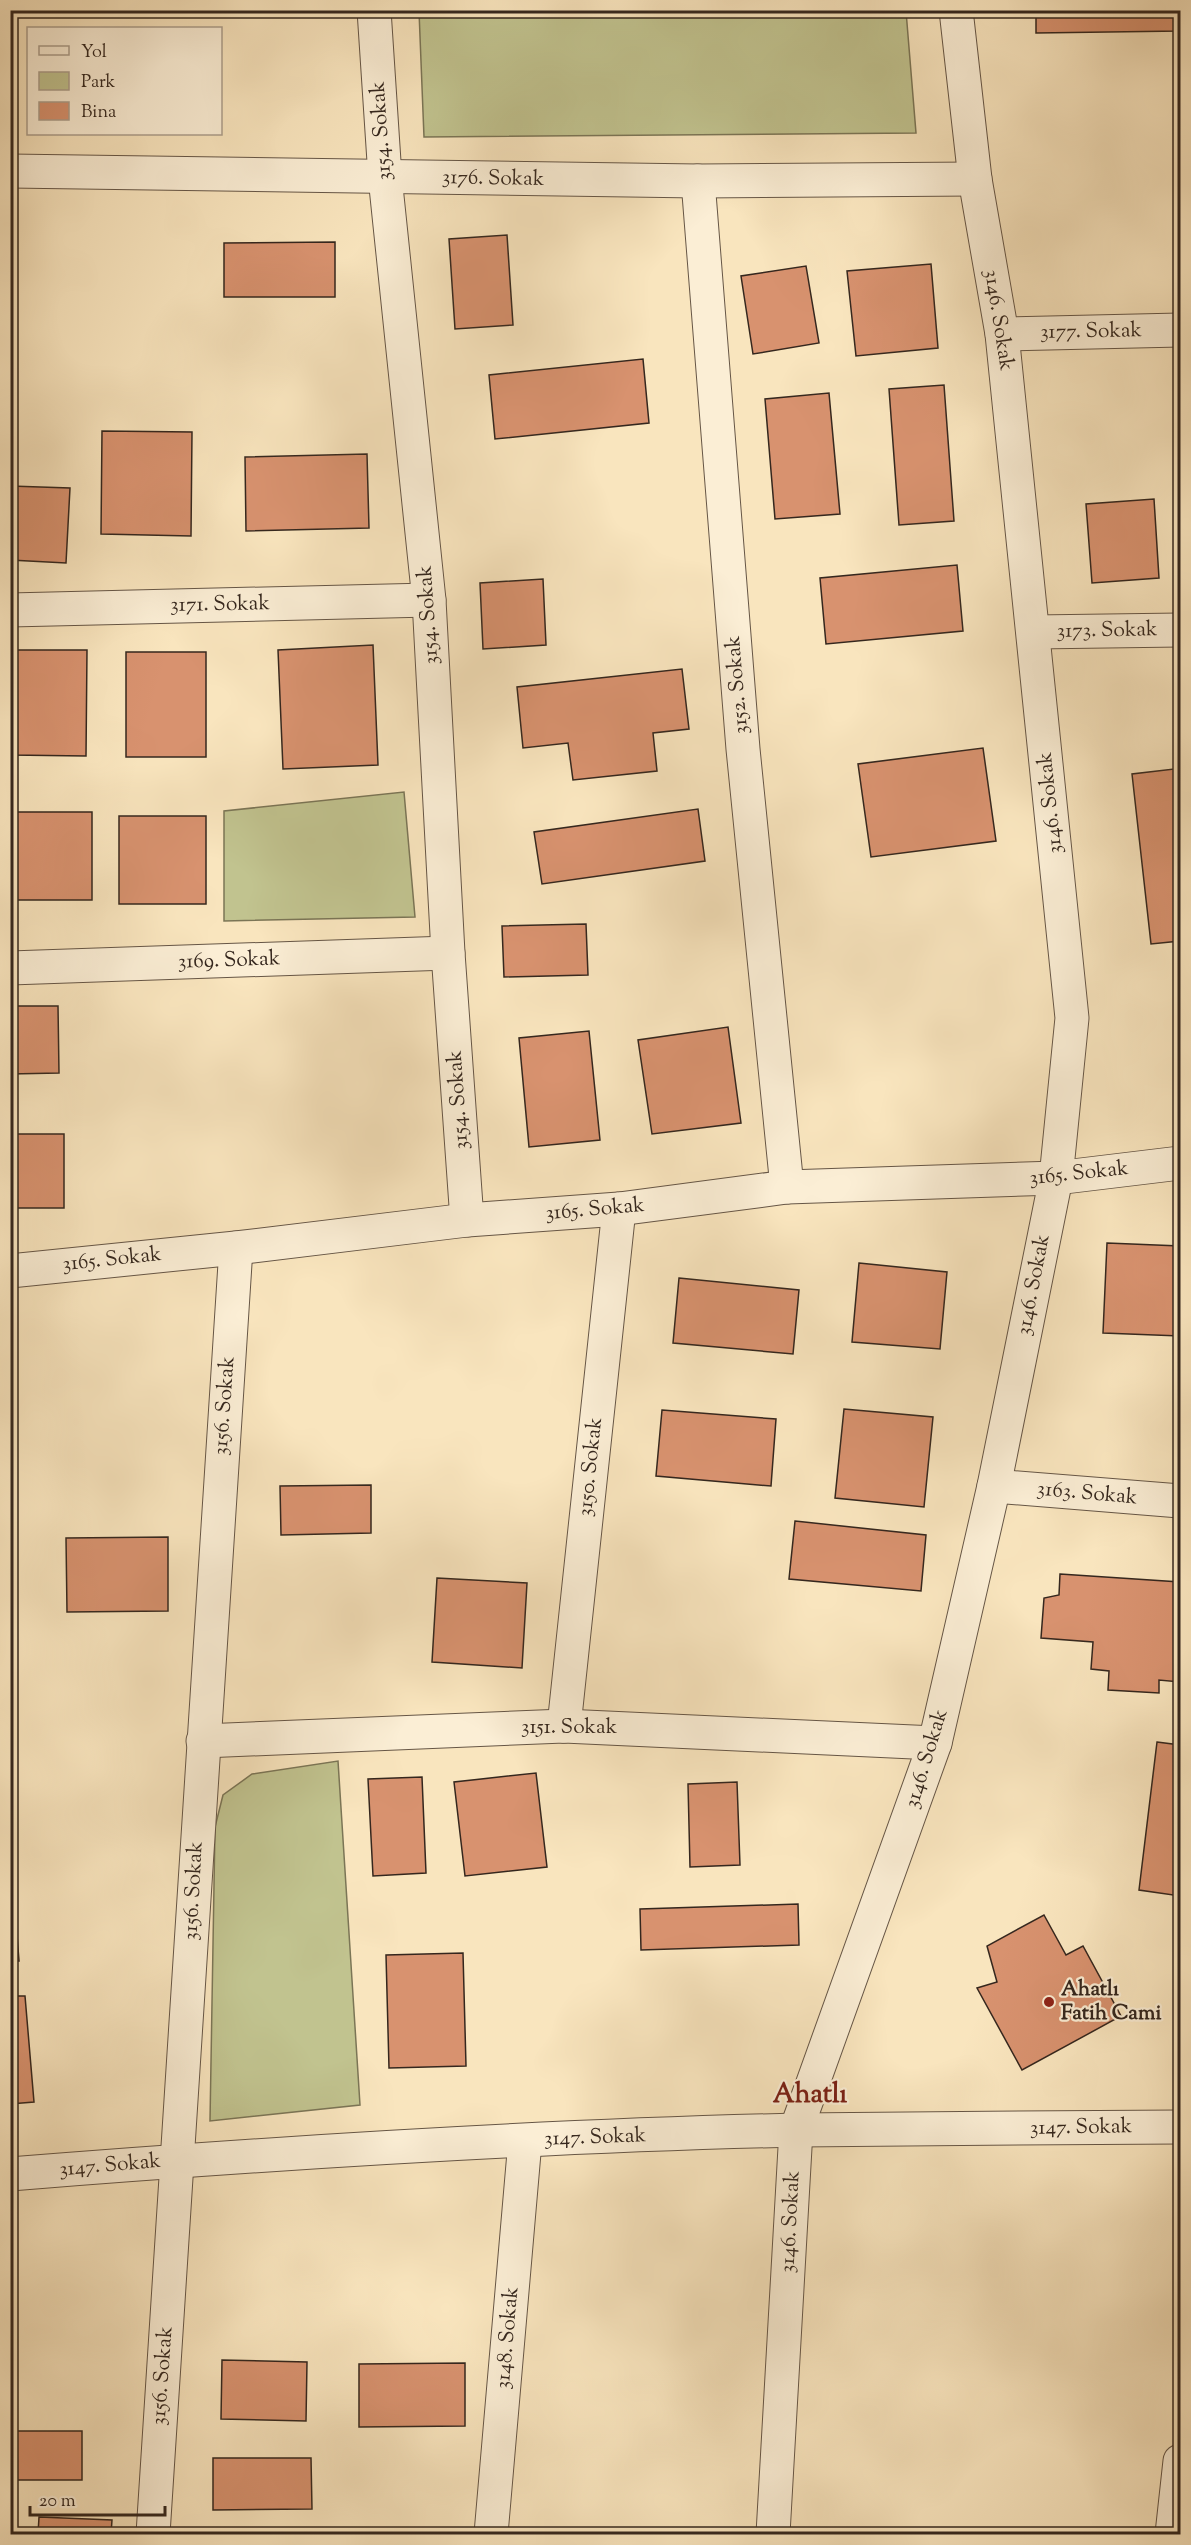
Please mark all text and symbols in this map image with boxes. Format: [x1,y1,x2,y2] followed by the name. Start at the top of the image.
[27,27,222,135] legend
[81,40,107,66] text: Yol
[81,70,116,96] text: Park
[364,80,400,182] street label: 3154. Sokak
[81,100,116,126] text: Bina
[442,163,545,195] street label: 3176. Sokak
[975,267,1021,373] street label: 3146. Sokak
[1040,316,1143,348] street label: 3177. Sokak
[411,564,447,666] street label: 3154. Sokak
[170,589,271,621] street label: 3171. Sokak
[1056,615,1158,647] street label: 3173. Sokak
[719,634,757,736] street label: 3152. Sokak
[1031,750,1071,855] street label: 3146. Sokak
[177,944,281,978] street label: 3169. Sokak
[441,1049,477,1151] street label: 3154. Sokak
[1028,1154,1131,1194] street label: 3165. Sokak
[544,1191,646,1229] street label: 3165. Sokak
[1010,1231,1059,1338] street label: 3146. Sokak
[61,1240,164,1280] street label: 3165. Sokak
[207,1355,243,1456] street label: 3156. Sokak
[571,1415,611,1518] street label: 3150. Sokak
[1035,1475,1139,1513] street label: 3163. Sokak
[898,1705,956,1812] street label: 3146. Sokak
[521,1713,618,1743] street label: 3151. Sokak
[176,1840,212,1941] street label: 3156. Sokak
[1061,1975,1161,2029] place label: Ahatlı Fatih Cami
[1042,1995,1056,2009] marker: Ahatlı Fatih Cami
[773,2076,848,2115] district label: Ahatlı
[1030,2112,1133,2144] street label: 3147. Sokak
[544,2121,647,2155] street label: 3147. Sokak
[58,2147,163,2185] street label: 3147. Sokak
[773,2170,809,2274] street label: 3146. Sokak
[489,2285,527,2390] street label: 3148. Sokak
[145,2325,181,2426] street label: 3156. Sokak
[30,2479,165,2517] scale bar
[39,2489,76,2515] text: 20 m

